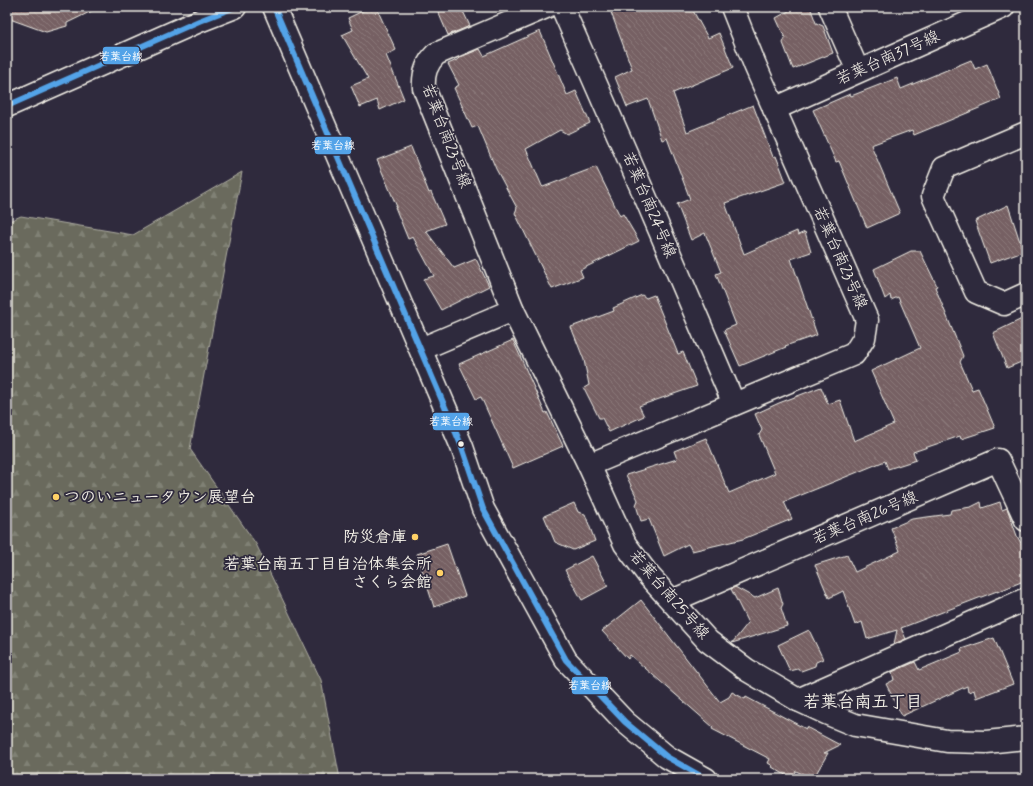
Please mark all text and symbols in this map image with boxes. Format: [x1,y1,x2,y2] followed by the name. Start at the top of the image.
[833,26,943,90] street label: 若葉台南37号線
[102,46,140,65] line badge: 若葉台線
[99,50,143,64] text: 若葉台線
[416,81,476,191] street label: 若葉台南23号線
[314,136,352,155] line badge: 若葉台線
[311,139,355,153] text: 若葉台線
[617,149,681,261] street label: 若葉台南24号線
[808,203,872,313] street label: 若葉台南23号線
[432,412,470,431] line badge: 若葉台線
[429,415,473,429] text: 若葉台線
[456,439,466,449] unlabelled marker
[809,486,921,550] street label: 若葉台南26号線
[64,487,256,508] place label: つのいニュータウン展望台
[51,492,61,502] marker: つのいニュータウン展望台
[343,527,407,548] place label: 防災倉庫
[410,532,420,542] marker: 防災倉庫
[624,546,714,644] street label: 若葉台南25号線
[224,554,432,593] place label: 若葉台南五丁目自治体集会所 さくら会館
[435,568,445,578] marker: 若葉台南五丁目自治体集会所 さくら会館
[571,676,609,695] line badge: 若葉台線
[568,679,612,693] text: 若葉台線
[804,691,923,713] district label: 若葉台南五丁目

